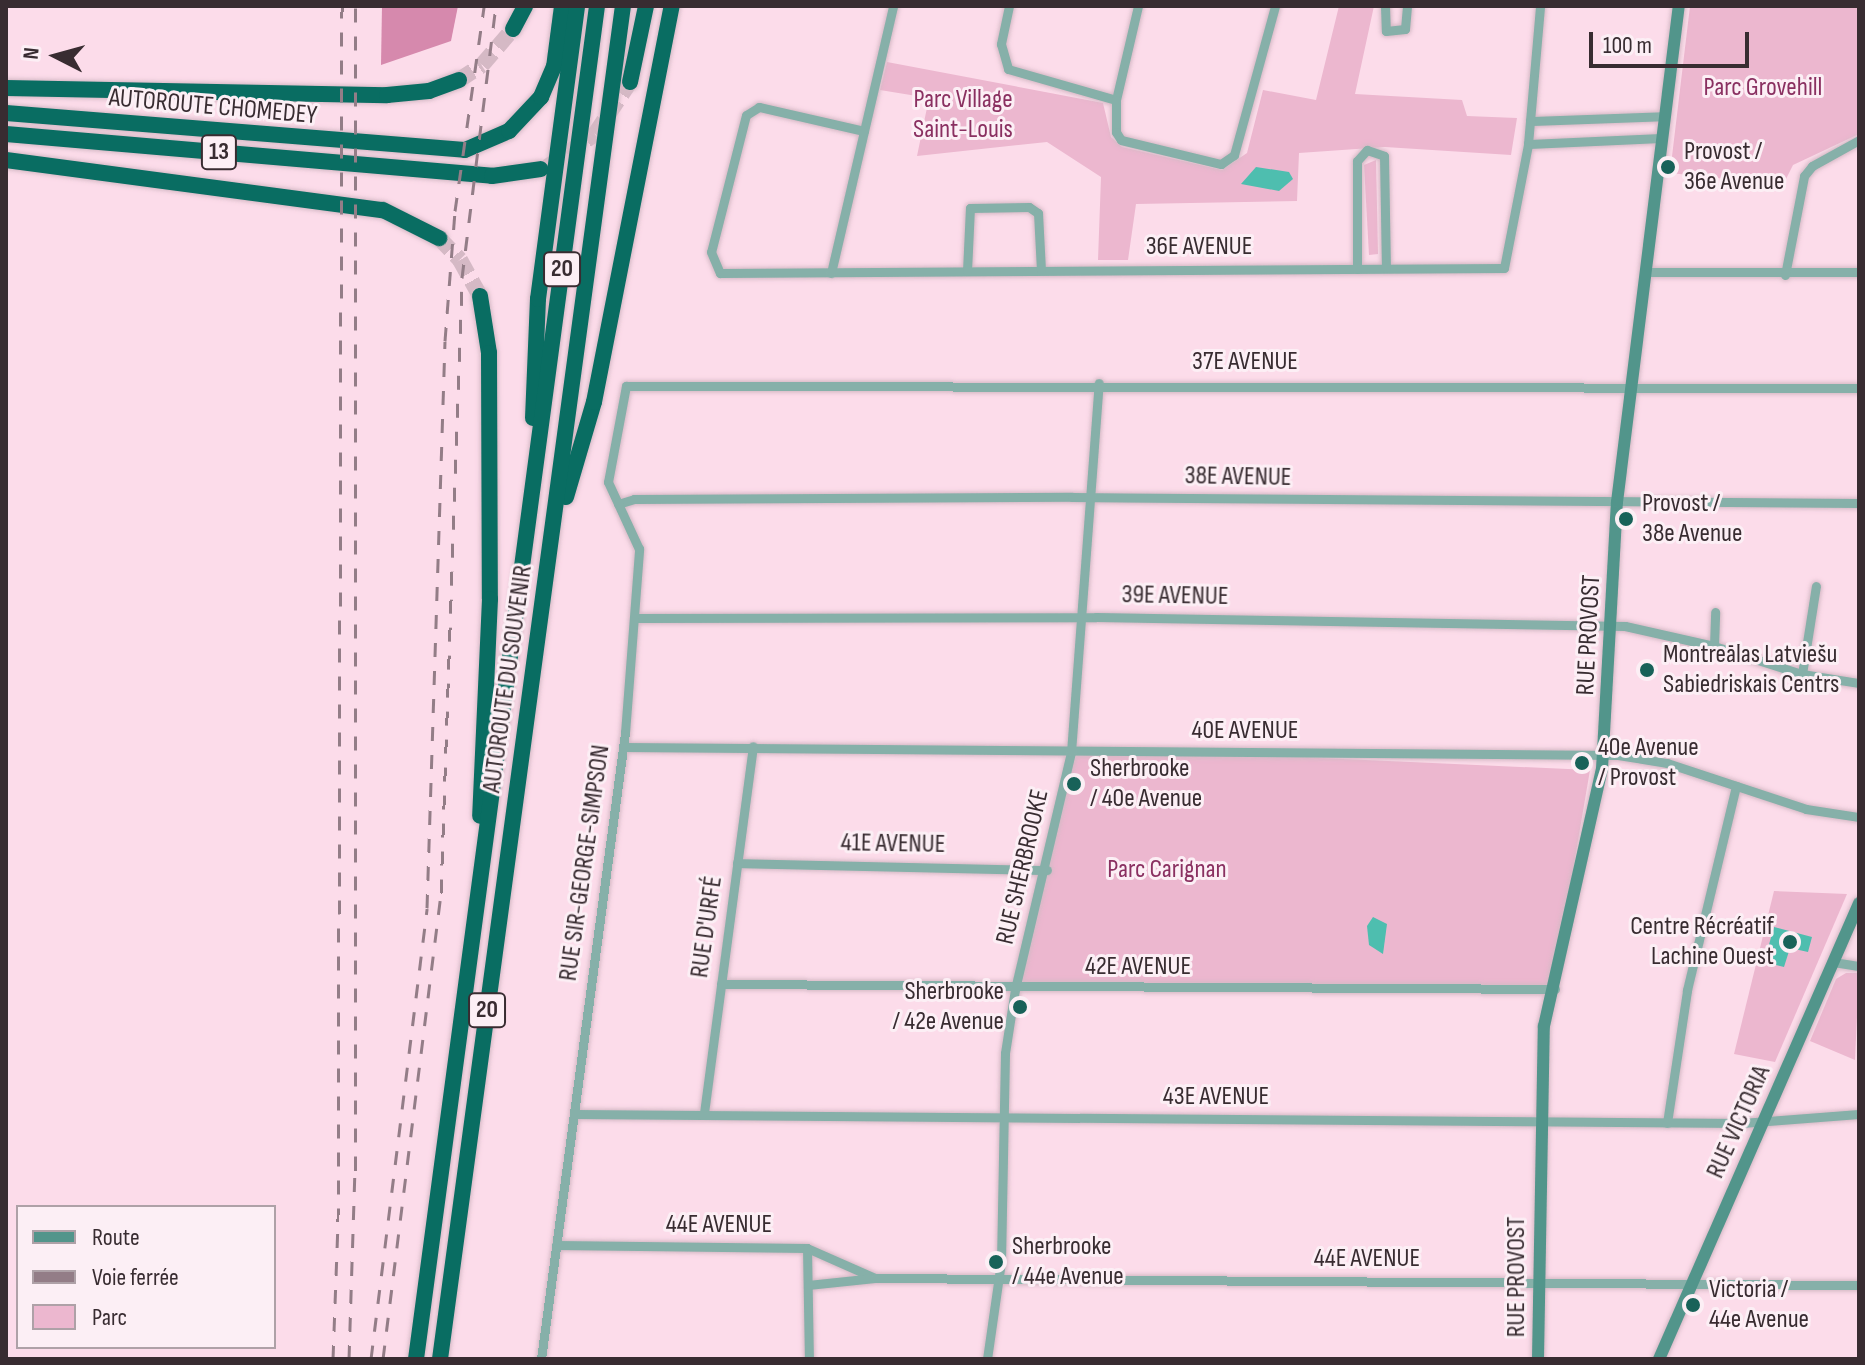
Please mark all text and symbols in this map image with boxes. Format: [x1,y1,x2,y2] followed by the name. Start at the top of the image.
[16,16,96,96] north arrow
[1593,16,1753,66] scale bar
[1603,31,1652,60] text: 100 m
[18,46,46,61] text: N
[1704,72,1822,104] park label: Parc Grovehill
[108,82,318,132] street label: AUTOROUTE CHOMEDEY
[913,84,1013,146] park label: Parc Village Saint-Louis
[199,132,239,172] road number: 13
[1684,136,1784,198] place label: Provost / 36e Avenue
[1659,158,1677,176] marker: Provost / 36e Avenue
[1146,231,1252,263] street label: 36E AVENUE
[542,249,582,289] road number: 20
[1192,346,1298,378] street label: 37E AVENUE
[1184,460,1292,494] street label: 38E AVENUE
[1642,488,1742,550] place label: Provost / 38e Avenue
[1617,510,1635,528] marker: Provost / 38e Avenue
[477,563,539,795] street label: AUTOROUTE DU SOUVENIR
[1570,574,1608,696] street label: RUE PROVOST
[1121,579,1229,613] street label: 39E AVENUE
[1663,639,1839,700] place label: Montreālas Latviešu Sabiedriskais Centrs
[1638,661,1656,679] marker: Montreālas Latviešu Sabiedriskais Centrs
[1192,715,1298,747] street label: 40E AVENUE
[1598,732,1699,794] place label: 40e Avenue / Provost
[553,743,617,983] street label: RUE SIR-GEORGE-SIMPSON
[1090,753,1202,814] place label: Sherbrooke / 40e Avenue
[1573,754,1591,772] marker: 40e Avenue / Provost
[1065,775,1083,793] marker: Sherbrooke / 40e Avenue
[990,787,1056,947] street label: RUE SHERBROOKE
[840,827,946,861] street label: 41E AVENUE
[1107,854,1227,886] park label: Parc Carignan
[684,874,730,980] street label: RUE D'URFÉ
[1630,911,1774,972] place label: Centre Récréatif Lachine Ouest
[1781,933,1799,951] marker: Centre Récréatif Lachine Ouest
[1085,951,1191,983] street label: 42E AVENUE
[892,976,1004,1038] place label: Sherbrooke / 42e Avenue
[467,990,507,1030] road number: 20
[1011,998,1029,1016] marker: Sherbrooke / 42e Avenue
[1700,1061,1778,1183] street label: RUE VICTORIA
[1163,1081,1269,1113] street label: 43E AVENUE
[16,1205,276,1349] legend
[666,1209,772,1241] street label: 44E AVENUE
[1501,1217,1533,1337] street label: RUE PROVOST
[92,1223,140,1252] text: Route
[1012,1231,1124,1292] place label: Sherbrooke / 44e Avenue
[1314,1243,1420,1275] street label: 44E AVENUE
[987,1253,1005,1271] marker: Sherbrooke / 44e Avenue
[92,1263,179,1292] text: Voie ferrée
[1709,1274,1809,1336] place label: Victoria / 44e Avenue
[1684,1296,1702,1314] marker: Victoria / 44e Avenue
[92,1303,127,1332] text: Parc

